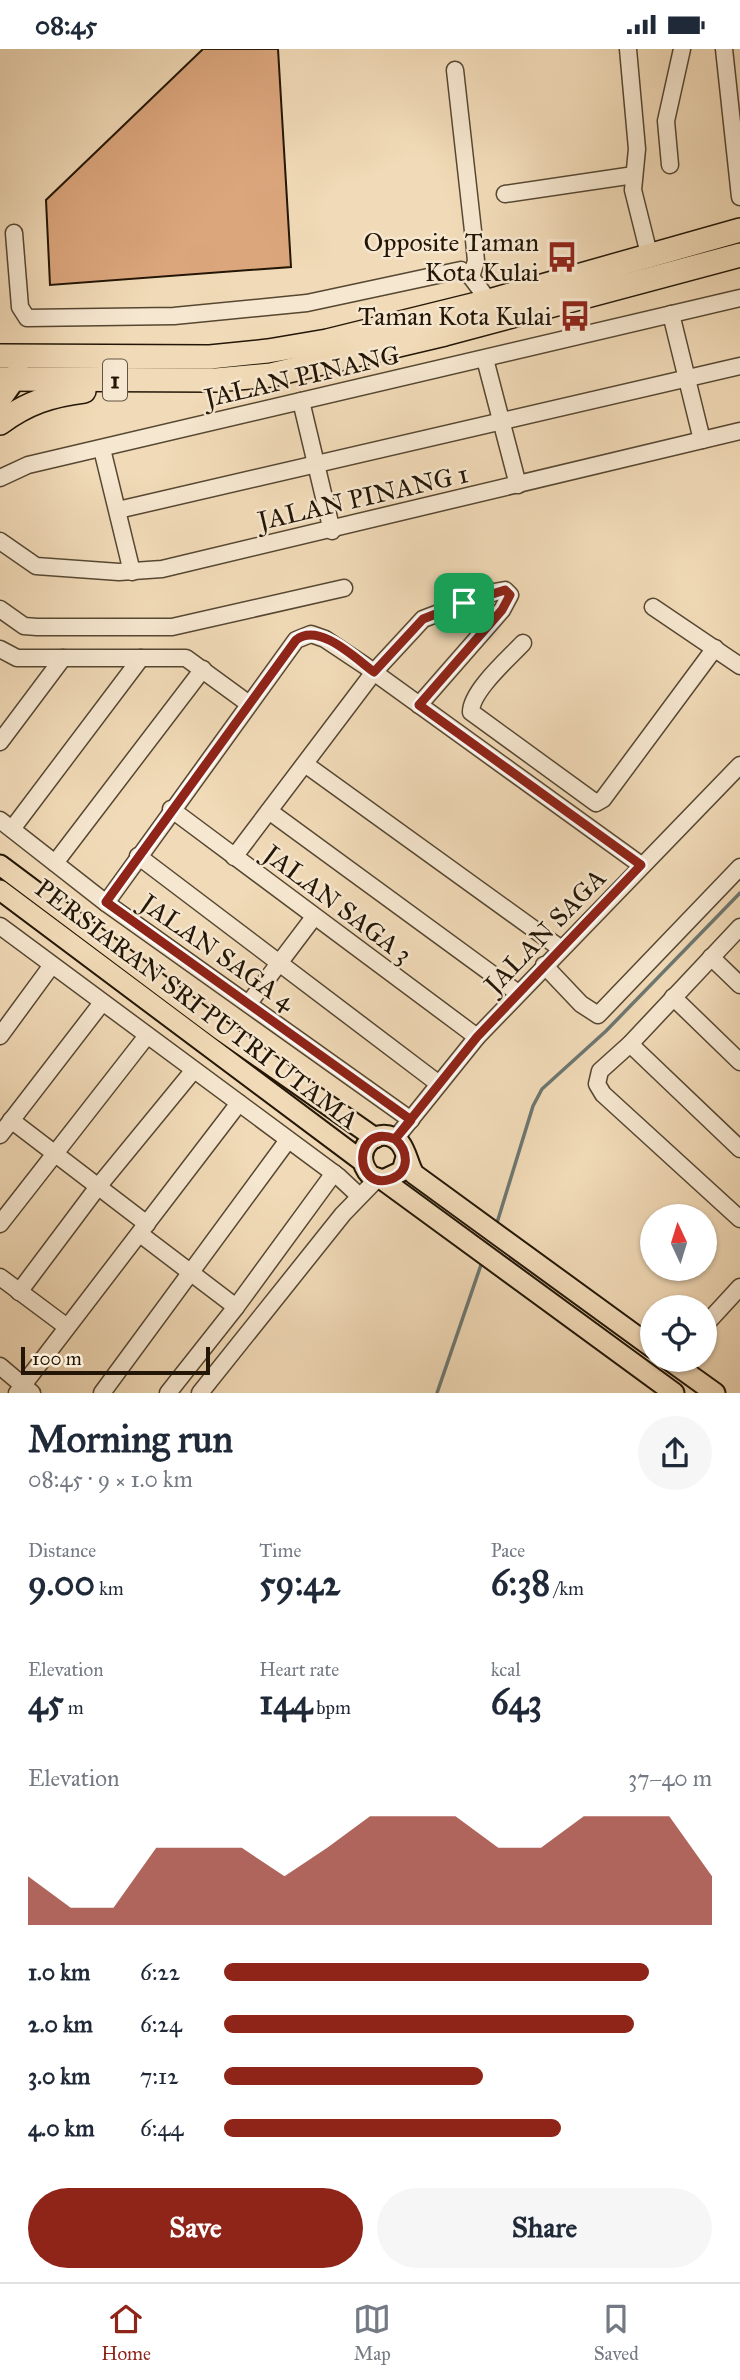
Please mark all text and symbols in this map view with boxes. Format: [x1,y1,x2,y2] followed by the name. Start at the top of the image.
[35,9,97,41] text: 08:45
[364,226,539,288] place label: Opposite Taman Kota Kulai
[545,240,579,274] bus stop icon: Opposite Taman Kota Kulai
[558,299,592,333] bus stop icon: Taman Kota Kulai
[358,300,552,332] place label: Taman Kota Kulai
[198,338,403,415] street label: JALAN PINANG
[103,359,127,401] road number: 1
[252,457,471,537] street label: JALAN PINANG 1
[434,573,494,633] pin
[445,584,483,622] icon: arrive
[255,836,418,970] street label: JALAN SAGA 3
[475,862,613,1002] street label: JALAN SAGA
[29,872,365,1136] street label: PERSIARAN SRI PUTRI UTAMA
[132,885,302,1017] street label: JALAN SAGA 4
[640,1204,718,1281] north arrow
[640,1204,717,1372] map controls
[640,1295,717,1372] button: locate
[21,1344,210,1376] scale bar
[32,1347,82,1370] text: 100 m
[28,1416,233,1462] text: Morning run
[638,1416,712,1490] button: share
[28,1465,193,1493] text: 08:45 · 9 × 1.0 km
[28,1539,96,1562] text: Distance
[259,1539,301,1562] text: Time
[491,1539,525,1562] text: Pace
[28,1562,95,1605] text: 9.00
[259,1562,340,1605] text: 59:42
[491,1562,550,1605] text: 6:38
[95,1577,124,1600] text: km
[550,1577,584,1600] text: /km
[28,1658,103,1681] text: Elevation
[259,1658,339,1681] text: Heart rate
[491,1658,521,1681] text: kcal
[28,1681,64,1724] text: 45
[259,1681,312,1724] text: 144
[491,1681,542,1724] text: 643
[64,1696,84,1719] text: m
[312,1696,351,1719] text: bpm
[28,1764,119,1792] text: Elevation
[628,1764,712,1792] text: 37–40 m
[28,1958,90,1986] text: 1.0 km
[140,1958,180,1986] text: 6:22
[28,2010,93,2038] text: 2.0 km
[140,2010,182,2038] text: 6:24
[28,2062,90,2090] text: 3.0 km
[140,2062,179,2090] text: 7:12
[28,2114,94,2142] text: 4.0 km
[140,2114,183,2142] text: 6:44
[28,2188,363,2268] button: Save
[377,2188,712,2268] button: Share
[101,2300,151,2365] tab: Home
[353,2300,391,2365] tab: Map
[594,2300,639,2365] tab: Saved

